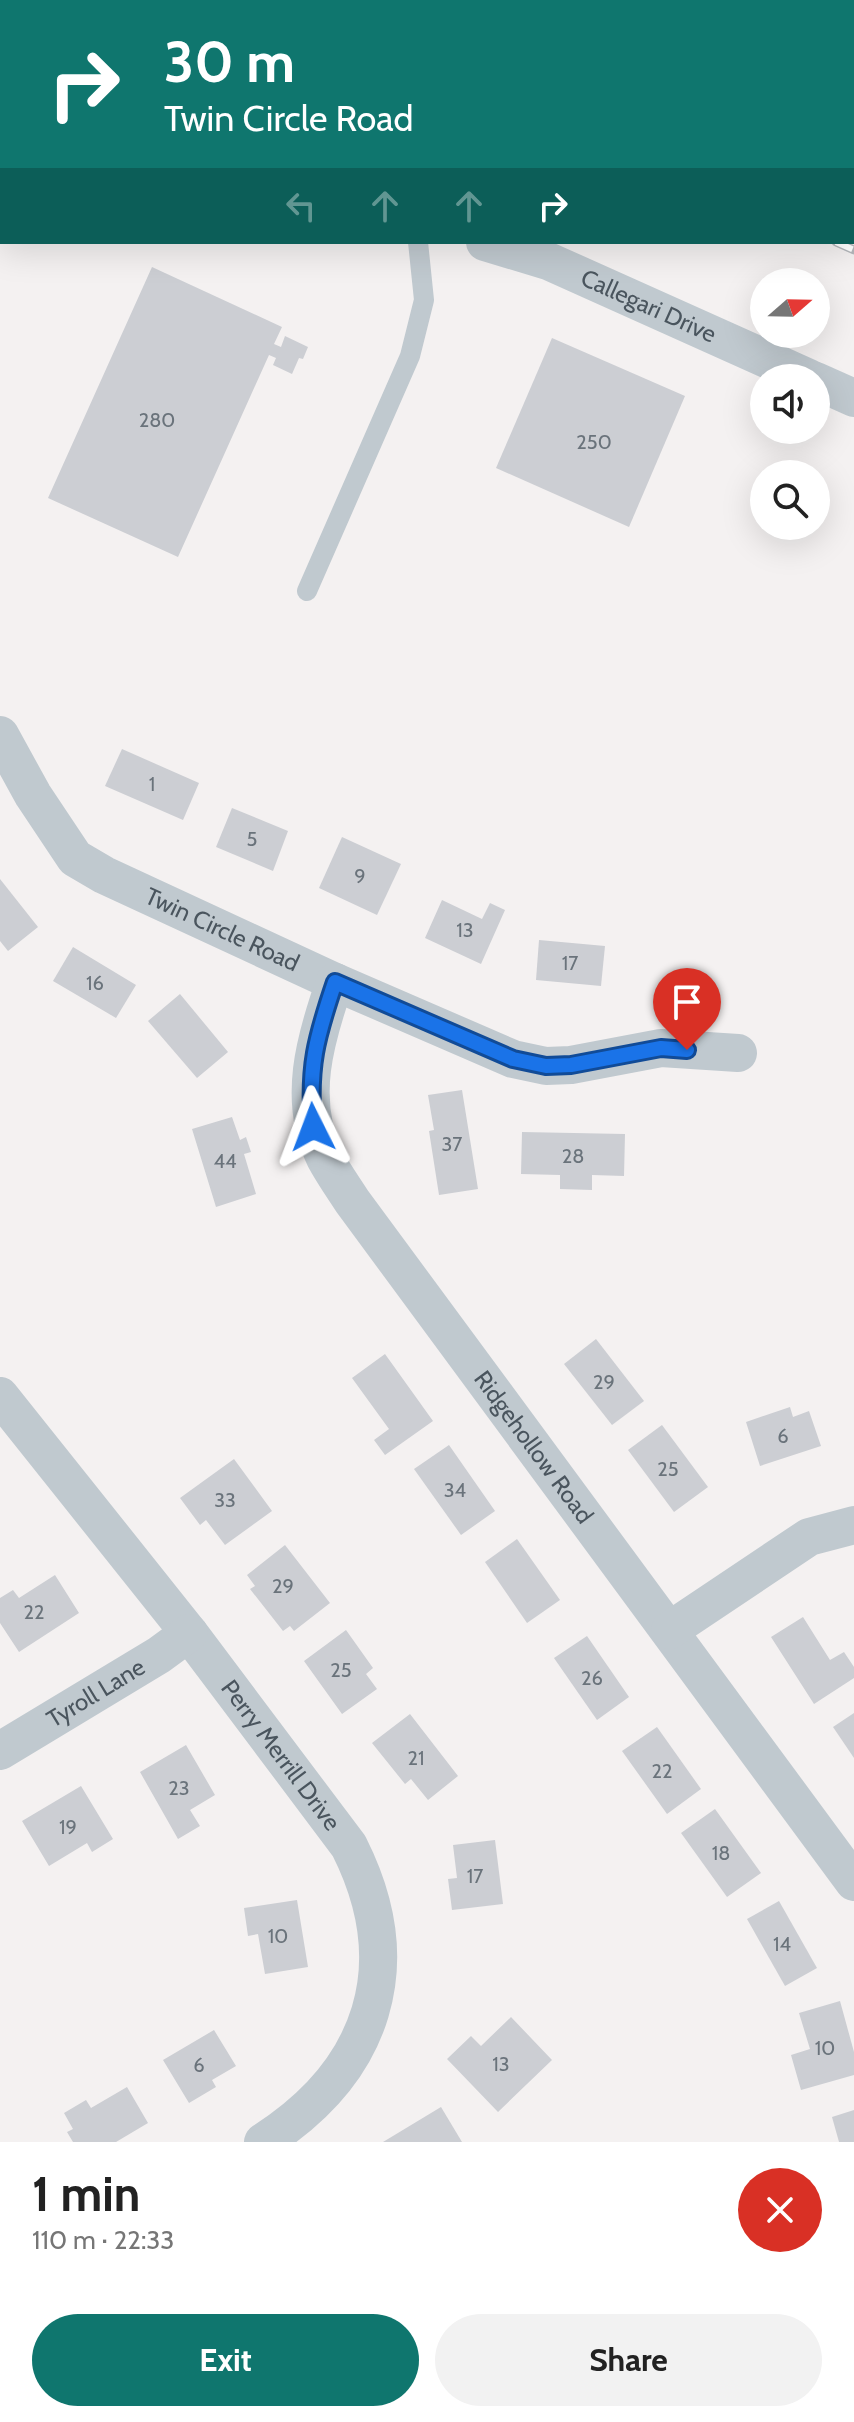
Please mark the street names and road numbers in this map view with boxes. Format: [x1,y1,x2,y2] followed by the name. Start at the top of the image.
[577,263,721,349] street label: Callegari Drive
[141,881,304,977] street label: Twin Circle Road
[468,1365,600,1529] street label: Ridgehollow Road
[41,1652,150,1733] street label: Tyroll Lane
[215,1674,347,1836] street label: Perry Merrill Drive

